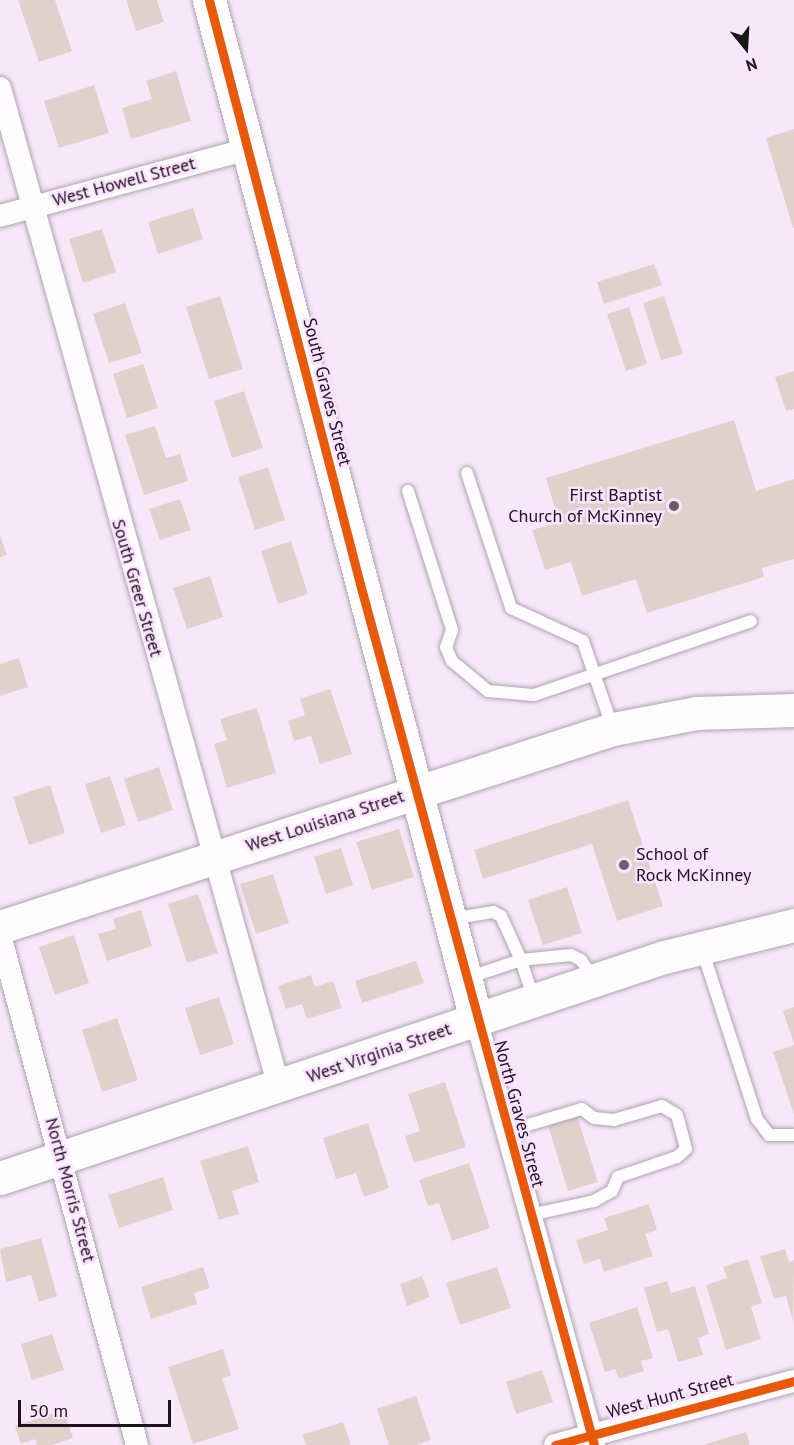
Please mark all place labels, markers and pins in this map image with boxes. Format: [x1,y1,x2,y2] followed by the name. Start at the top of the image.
[508,485,662,528] place label: First Baptist Church of McKinney
[667,499,681,513] marker: First Baptist Church of McKinney
[636,844,752,886] place label: School of Rock McKinney
[617,858,631,872] marker: School of Rock McKinney

